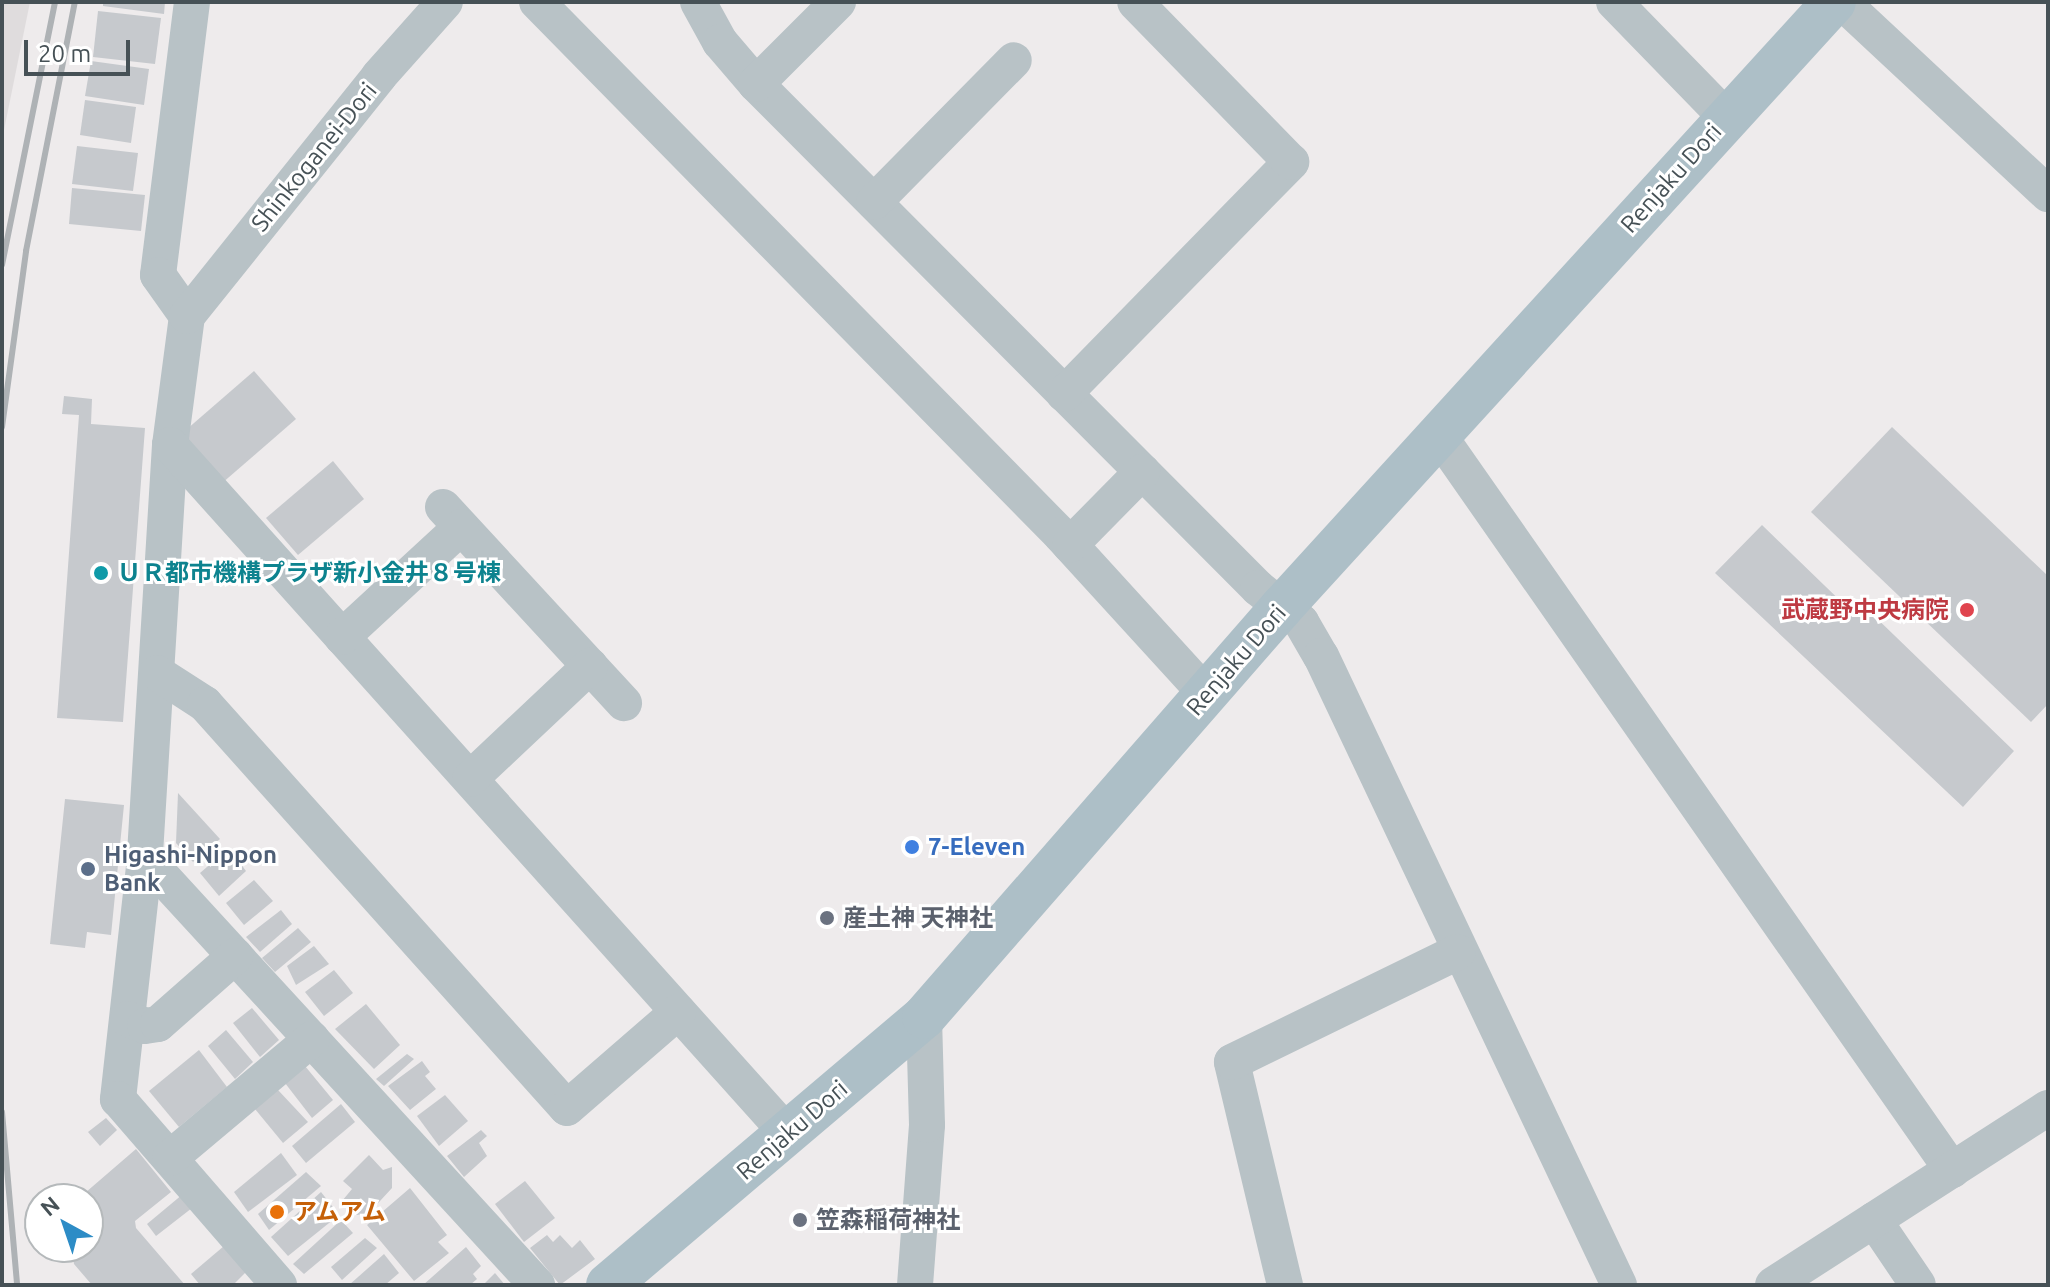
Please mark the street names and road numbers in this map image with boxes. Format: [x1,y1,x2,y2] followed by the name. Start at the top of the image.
[245,77,383,237] street label: Shinkoganei-Dori
[1614,117,1728,239] street label: Renjaku Dori
[1180,599,1292,721] street label: Renjaku Dori
[731,1074,853,1186] street label: Renjaku Dori

